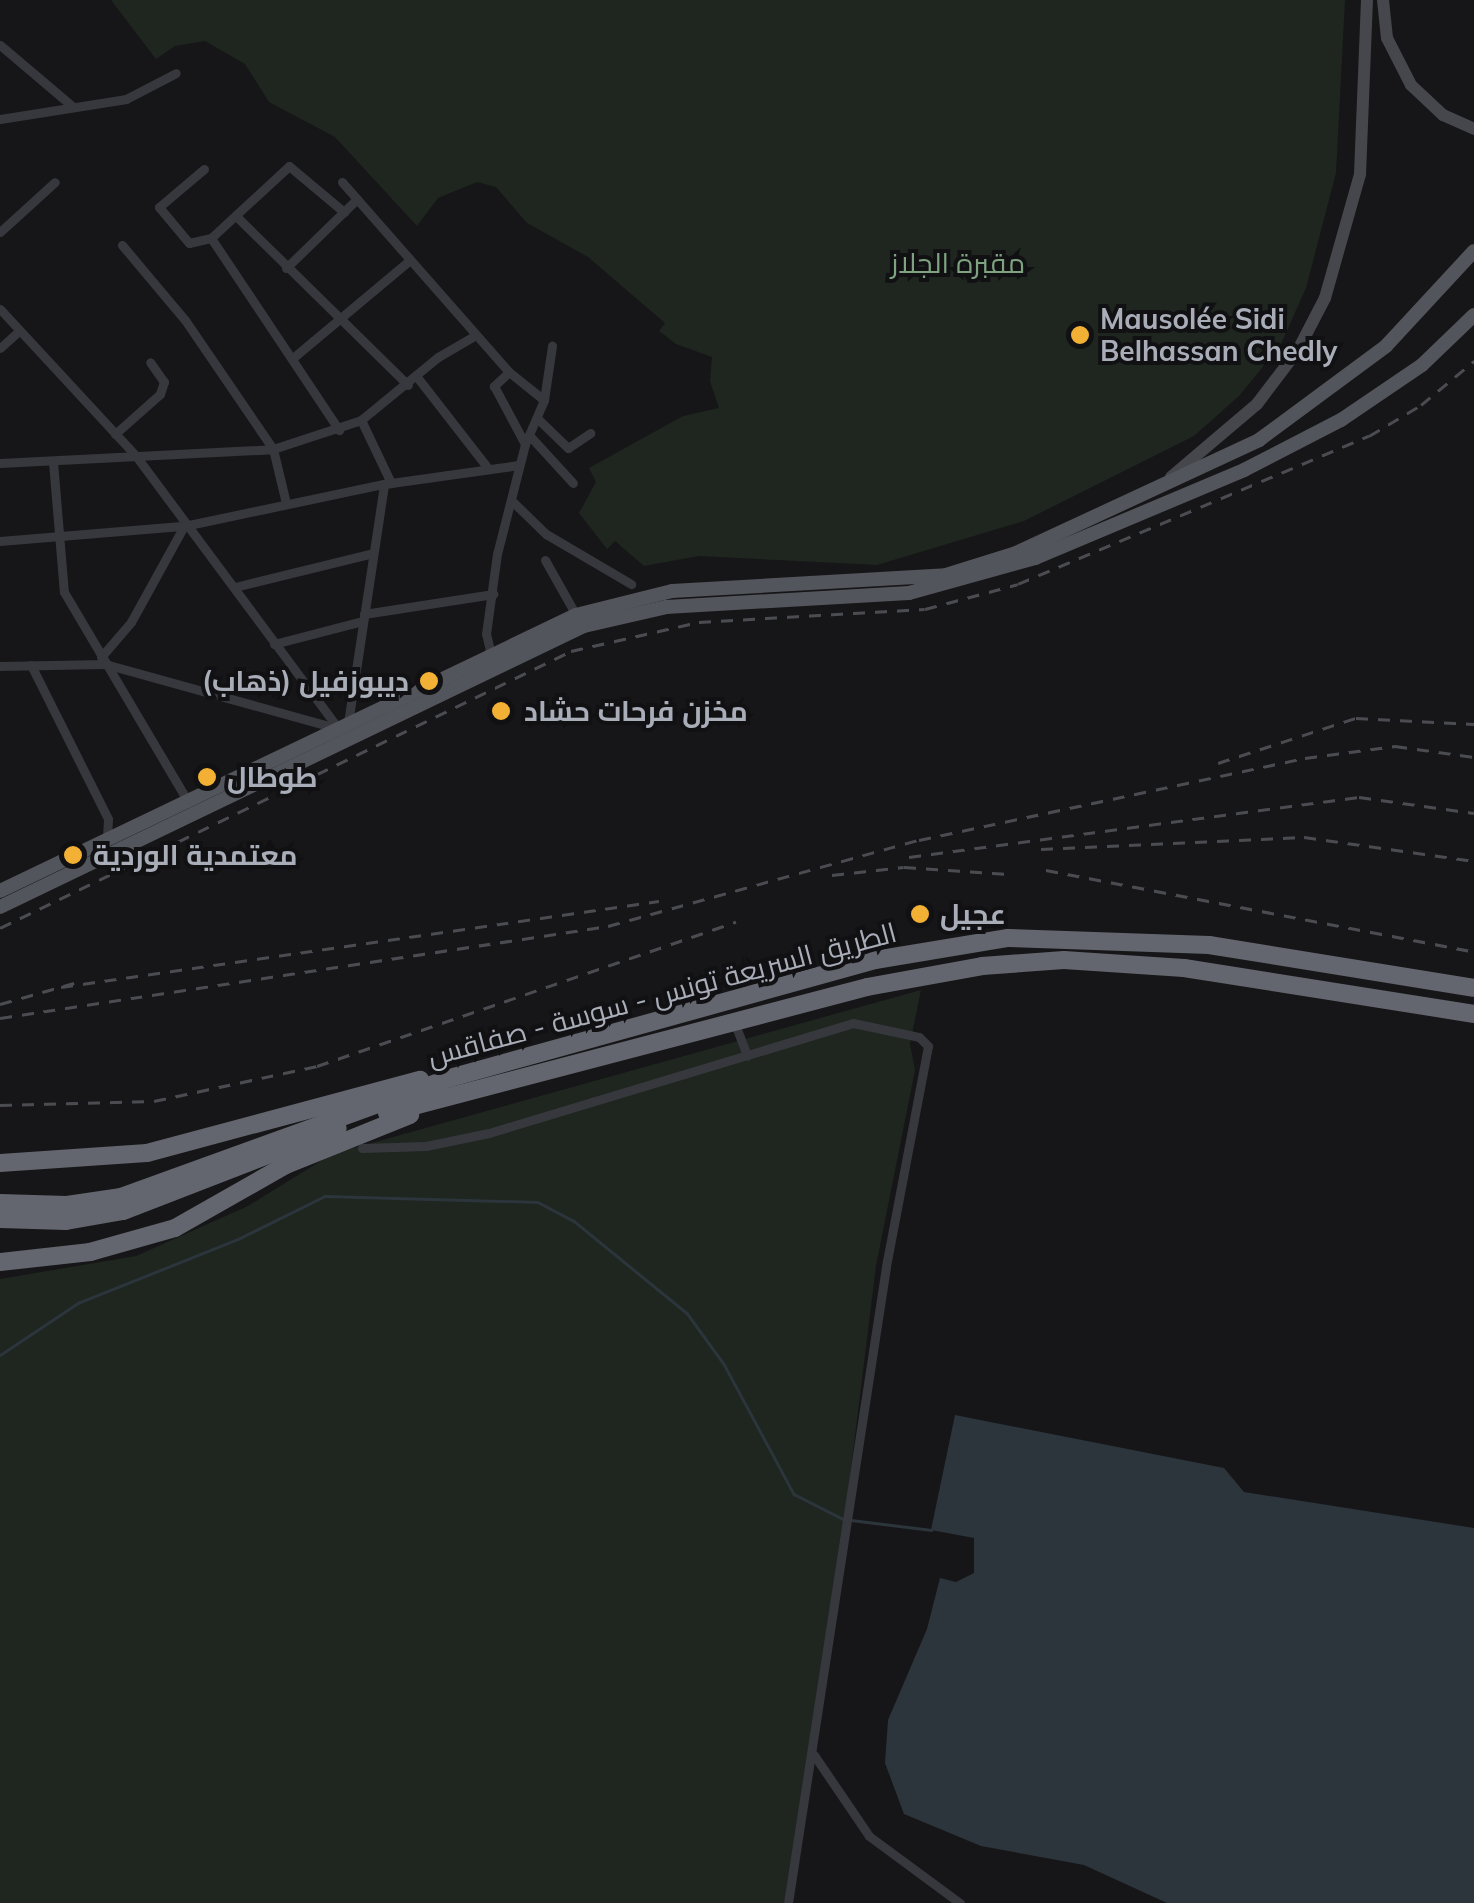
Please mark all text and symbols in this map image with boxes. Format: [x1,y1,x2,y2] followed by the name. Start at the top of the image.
[891,246,1025,280] park label: مقبرة الجلاز
[1100,302,1337,368] place label: Mausolée Sidi Belhassan Chedly
[1069,324,1091,346] marker: Mausolée Sidi Belhassan Chedly
[202,664,409,698] place label: ديبوزفيل (ذهاب)
[418,670,440,692] marker: ديبوزفيل (ذهاب)
[524,694,748,728] place label: مخزن فرحات حشاد
[488,698,514,724] marker: مخزن فرحات حشاد
[227,760,317,794] place label: طوطال
[196,766,218,788] marker: طوطال
[93,838,298,872] place label: معتمدية الوردية
[62,844,84,866] marker: معتمدية الوردية
[940,897,1006,931] place label: عجيل
[909,903,931,925] marker: عجيل
[424,915,900,1073] street label: الطريق السريعة تونس - سوسة - صفاقس

